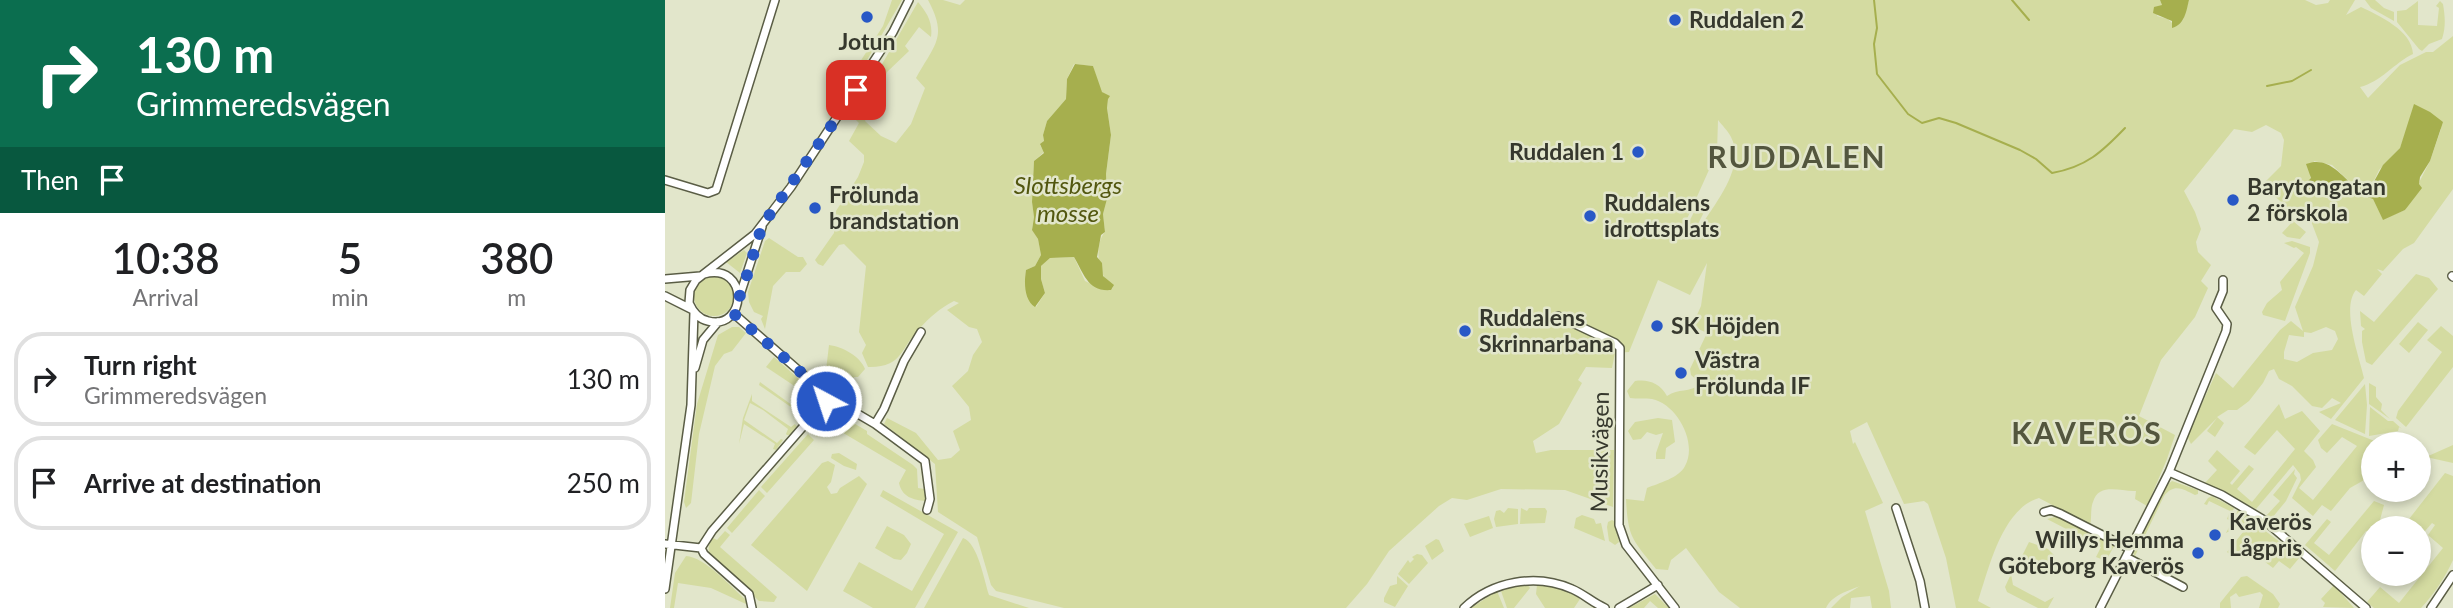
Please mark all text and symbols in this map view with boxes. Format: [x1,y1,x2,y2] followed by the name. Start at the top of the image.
[1689,5,1804,33] place label: Ruddalen 2
[859,9,875,25] marker: Jotun
[1667,12,1683,28] marker: Ruddalen 2
[136,25,274,83] text: 130 m
[839,27,895,55] place label: Jotun
[21,28,112,119] icon: right
[826,60,886,120] pin
[837,71,875,109] icon: arrive
[136,84,391,123] text: Grimmeredsvägen
[1509,137,1624,165] place label: Ruddalen 1
[1707,138,1887,174] district label: RUDDALEN
[1630,144,1646,160] marker: Ruddalen 1
[93,161,131,199] icon: arrive
[21,164,79,196] text: Then
[1014,170,1123,227] water label: Slottsbergs mosse
[2247,172,2386,226] place label: Barytongatan 2 förskola
[829,180,959,234] place label: Frölunda brandstation
[1604,188,1719,242] place label: Ruddalens idrottsplats
[2225,192,2241,208] marker: Barytongatan 2 förskola
[807,200,823,216] marker: Frölunda brandstation
[1582,208,1598,224] marker: Ruddalens idrottsplats
[112,233,220,283] text: 10:38
[338,233,362,283] text: 5
[480,233,553,283] text: 380
[133,283,199,311] text: Arrival
[331,283,369,311] text: min
[507,283,526,311] text: m
[1479,303,1614,357] place label: Ruddalens Skrinnarbana
[1671,311,1780,339] place label: SK Höjden
[1649,318,1665,334] marker: SK Höjden
[1457,323,1473,339] marker: Ruddalens Skrinnarbana
[1694,345,1810,399] place label: Västra Frölunda IF
[84,349,197,381] text: Turn right
[25,360,63,398] icon: right
[567,363,640,395] text: 130 m
[789,364,863,438] position arrow
[1673,365,1689,381] marker: Västra Frölunda IF
[84,381,267,409] text: Grimmeredsvägen
[1584,391,1614,513] street label: Musikvägen
[2011,414,2163,450] district label: KAVERÖS
[2361,432,2431,586] map controls
[2361,432,2431,502] button: +
[25,464,63,502] icon: arrive
[84,467,321,499] text: Arrive at destination
[567,467,640,499] text: 250 m
[2229,507,2312,561] place label: Kaverös Lågpris
[2361,516,2431,586] button: −
[1999,525,2184,579] place label: Willys Hemma Göteborg Kaverös
[2207,527,2223,543] marker: Kaverös Lågpris
[2190,545,2206,561] marker: Willys Hemma Göteborg Kaverös

